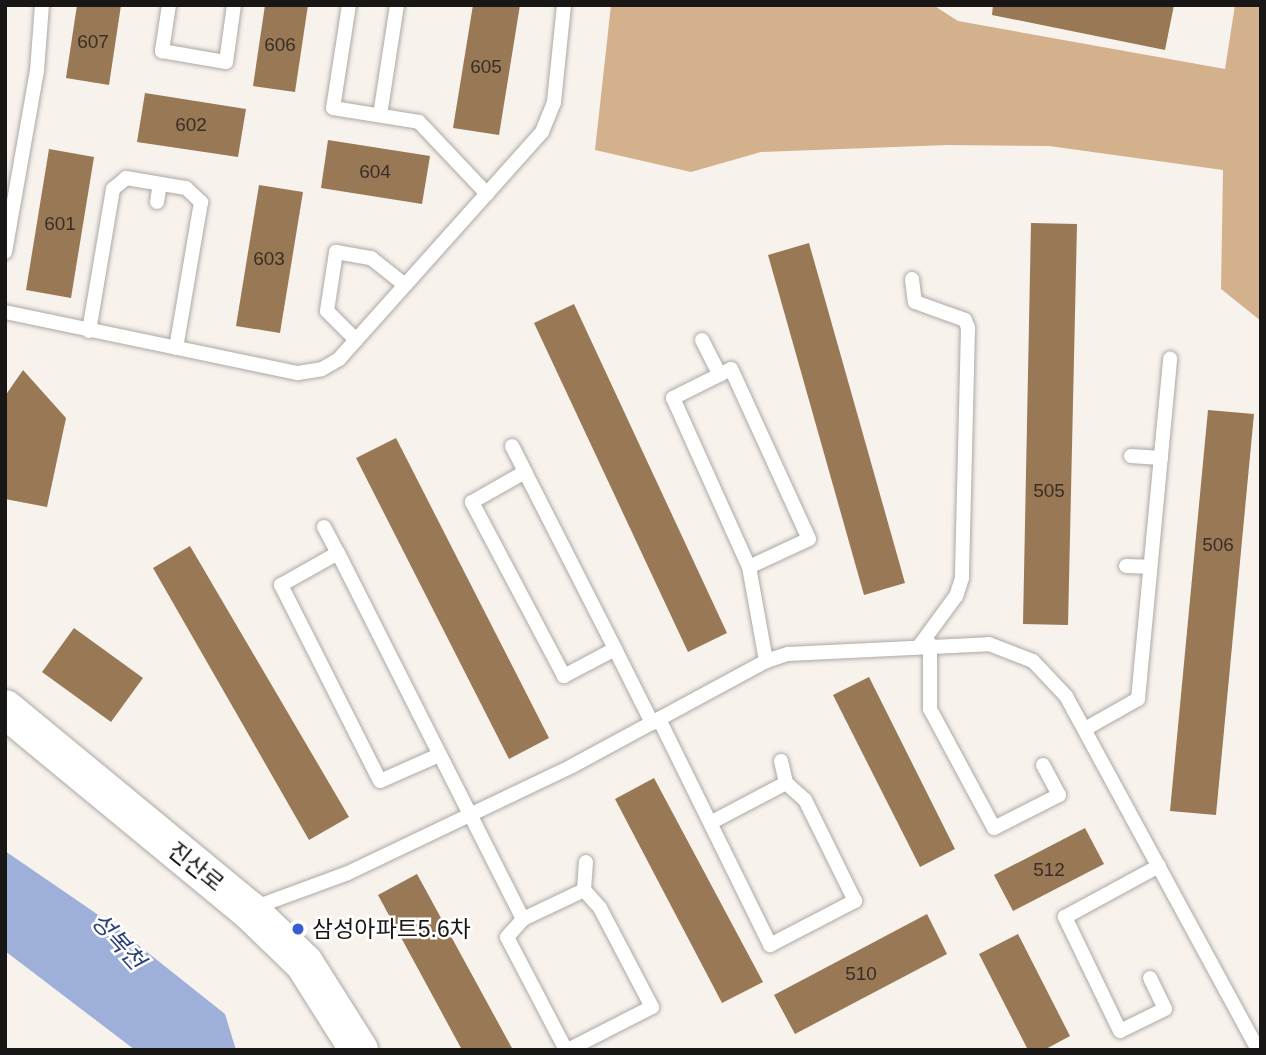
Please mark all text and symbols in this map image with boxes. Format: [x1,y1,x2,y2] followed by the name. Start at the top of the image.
[77,31,109,53] house number: 607
[264,34,296,56] house number: 606
[470,56,502,78] house number: 605
[175,114,207,136] house number: 602
[359,161,391,183] house number: 604
[44,213,76,235] house number: 601
[253,248,285,270] house number: 603
[1033,480,1065,502] house number: 505
[1202,534,1234,556] house number: 506
[163,836,229,898] street label: 진산로
[1033,859,1065,881] house number: 512
[85,907,151,975] water label: 성복천
[312,915,471,943] place label: 삼성아파트5.6차
[290,921,306,937] marker: 삼성아파트5.6차
[845,963,877,985] house number: 510

